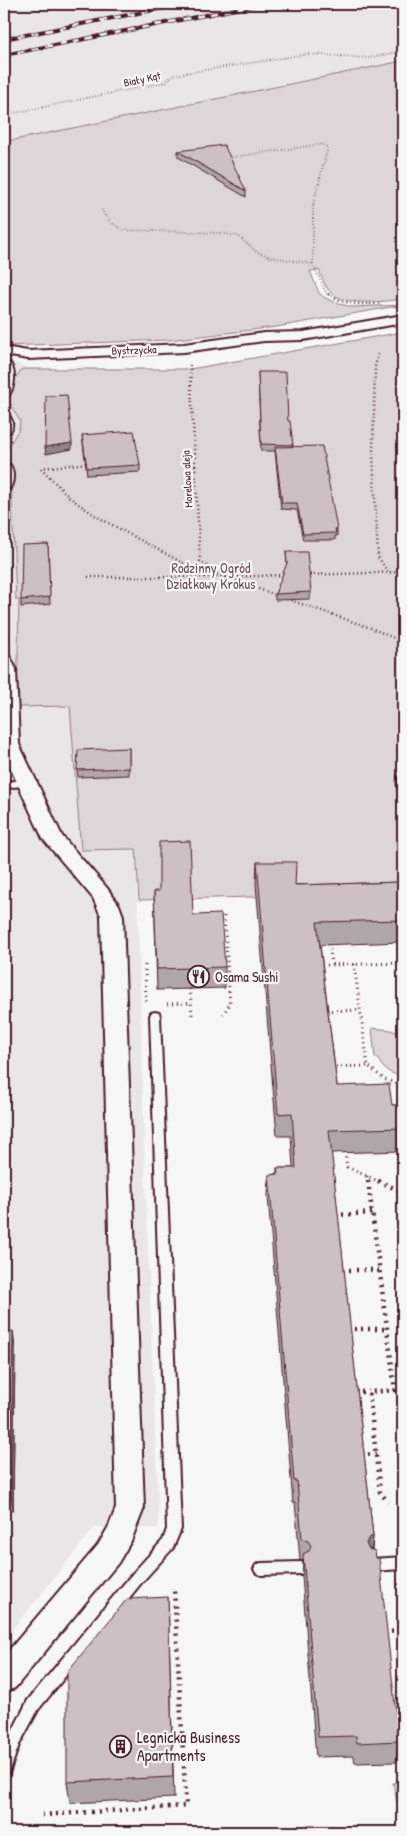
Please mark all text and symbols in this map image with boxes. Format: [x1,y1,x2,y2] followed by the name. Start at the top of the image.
[122,68,162,90] street label: Biały Kąt
[111,342,157,358] street label: Bystrzycka
[178,449,195,508] street label: Morelowa aleja
[167,558,255,594] park label: Rodzinny Ogród Działkowy Krokus
[187,964,211,988] restaurant icon: Osama Sushi
[215,967,278,986] place label: Osama Sushi
[137,1726,240,1766] place label: Legnicka Business Apartments
[109,1734,133,1758] building icon: Legnicka Business Apartments

